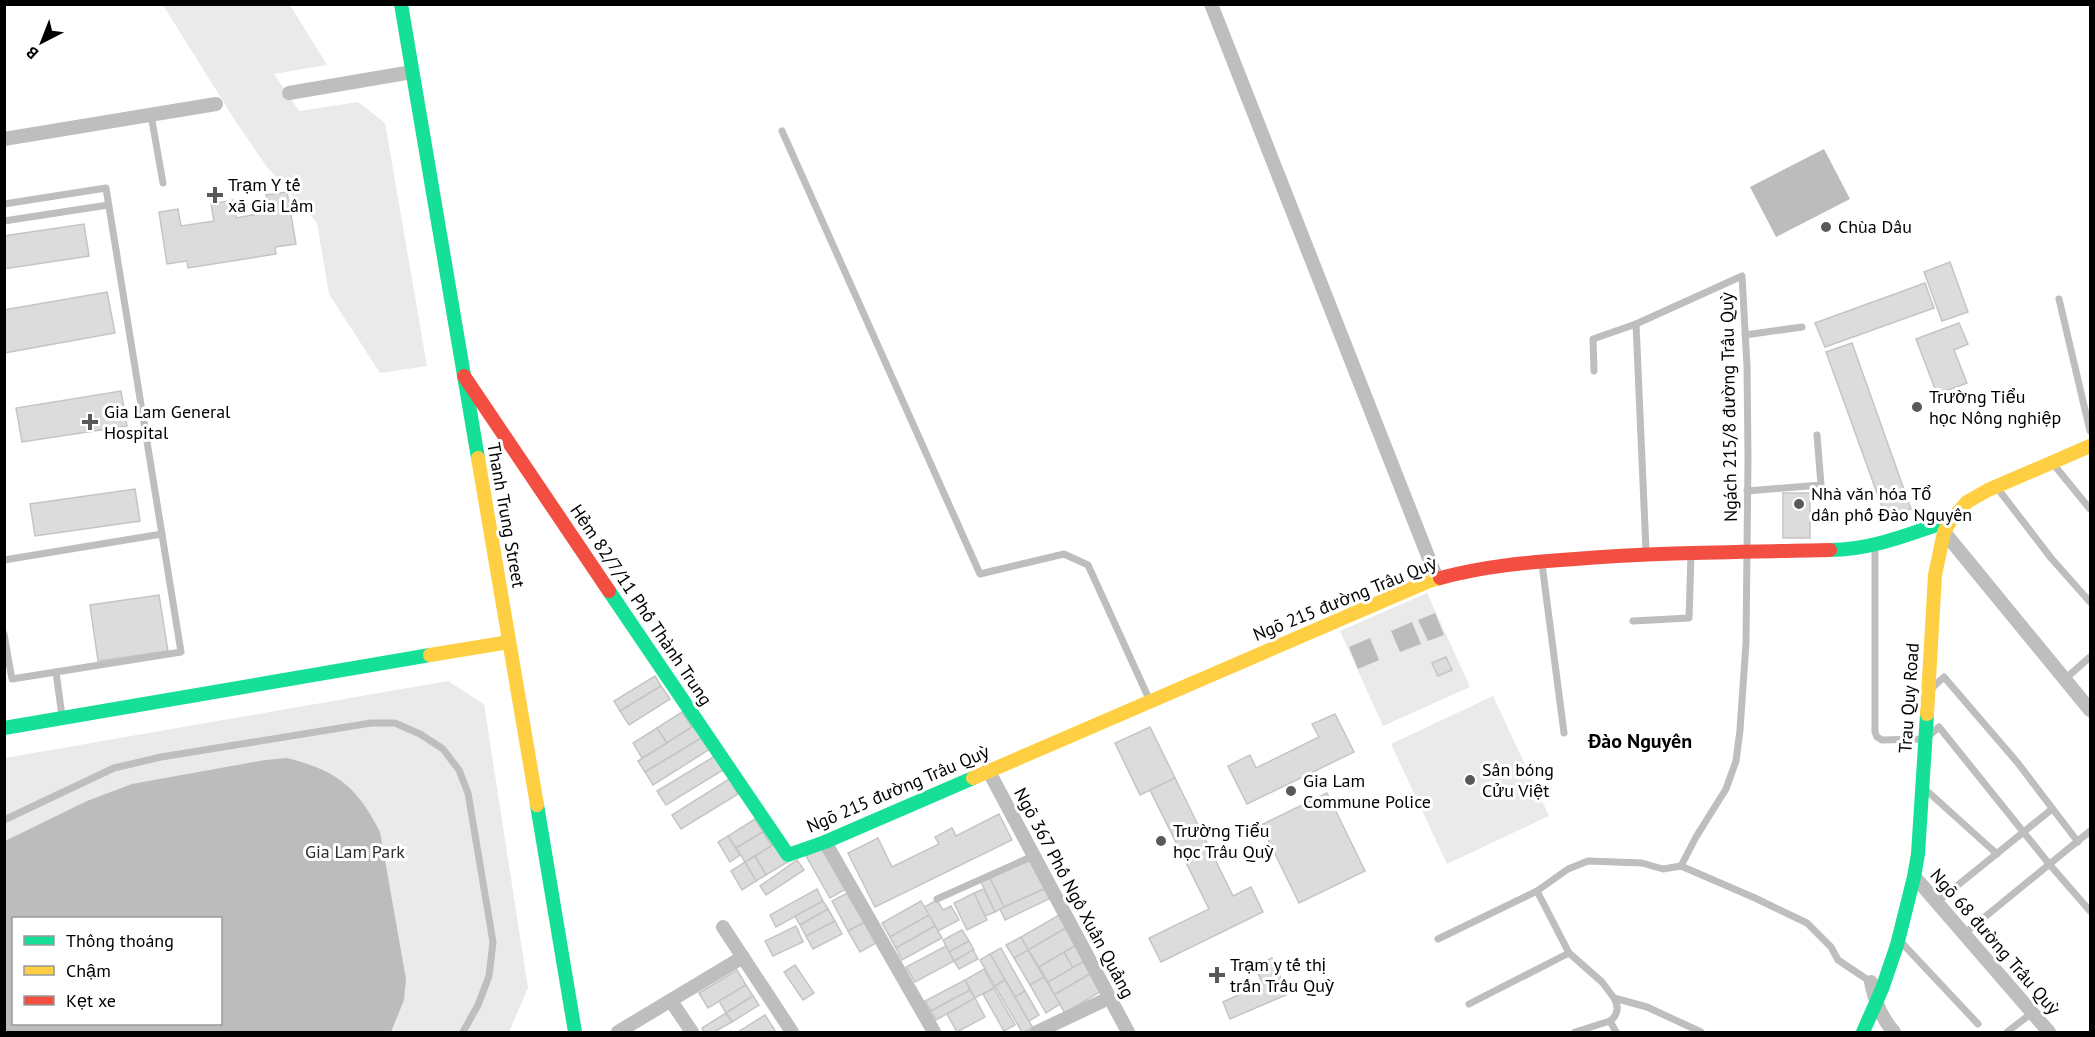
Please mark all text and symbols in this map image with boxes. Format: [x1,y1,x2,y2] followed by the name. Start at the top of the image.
[12,12,72,72] north arrow
[22,43,42,64] text: B
[228,173,313,217] place label: Trạm Y tế xã Gia Lâm
[206,186,224,204] marker: Trạm Y tế xã Gia Lâm
[1838,215,1912,238] place label: Chùa Dâu
[1819,220,1833,234] marker: Chùa Dâu
[1715,292,1742,522] street label: Ngách 215/8 đường Trâu Quỳ
[1929,385,2061,429] place label: Trường Tiểu học Nông nghiệp
[104,400,231,444] place label: Gia Lam General Hospital
[1910,400,1924,414] marker: Trường Tiểu học Nông nghiệp
[81,413,99,431] marker: Gia Lam General Hospital
[482,441,531,589] street label: Thanh Trung Street
[1811,482,1972,526] place label: Nhà văn hóa Tổ dân phố Đào Nguyên
[1792,497,1806,511] marker: Nhà văn hóa Tổ dân phố Đào Nguyên
[565,500,718,710] street label: Hẻm 82/7/11 Phố Thành Trung
[1249,551,1440,646] street label: Ngõ 215 đường Trâu Quỳ
[1893,642,1924,754] street label: Trau Quy Road
[1587,728,1692,754] district label: Đào Nguyên
[803,740,993,838] street label: Ngõ 215 đường Trâu Quỳ
[1482,758,1554,802] place label: Sân bóng Cửu Việt
[1303,769,1431,813] place label: Gia Lam Commune Police
[1463,773,1477,787] marker: Sân bóng Cửu Việt
[1009,784,1140,1002] street label: Ngõ 367 Phố Ngô Xuân Quảng
[1284,784,1298,798] marker: Gia Lam Commune Police
[1173,819,1273,863] place label: Trường Tiểu học Trâu Quỳ
[1154,834,1168,848] marker: Trường Tiểu học Trâu Quỳ
[305,840,405,863] park label: Gia Lam Park
[1925,864,2065,1020] street label: Ngõ 68 đường Trâu Quỳ
[12,917,222,1025] legend
[66,929,174,952] text: Thông thoáng
[1230,953,1334,997] place label: Trạm y tế thị trấn Trâu Quỳ
[66,959,111,982] text: Chậm
[1208,966,1226,984] marker: Trạm y tế thị trấn Trâu Quỳ
[66,989,116,1012] text: Kẹt xe

